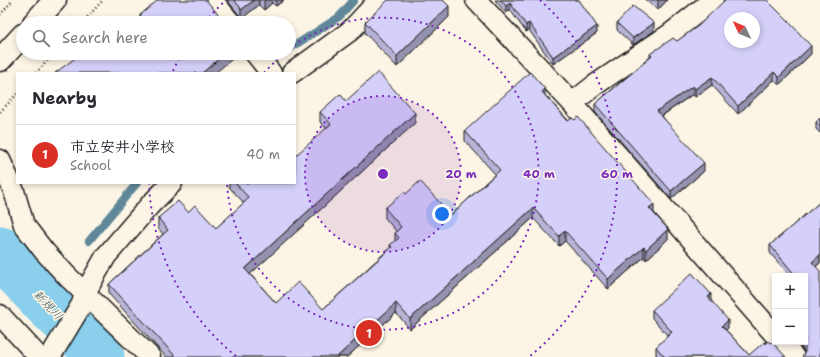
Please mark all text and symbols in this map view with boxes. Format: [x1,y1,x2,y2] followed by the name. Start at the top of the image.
[724,12,760,48] north arrow
[16,16,296,60] search box
[30,27,52,49] icon: search
[62,28,148,48] text: Search here
[32,87,97,109] text: Nearby
[70,137,175,157] text: 市立安井小学校
[42,146,48,163] text: 1
[246,146,280,163] text: 40 m
[70,157,111,174] text: School
[445,166,477,182] text: 20 m
[523,166,555,182] text: 40 m
[601,166,633,182] text: 60 m
[376,167,390,181] centre of rings
[432,204,452,224] your location
[772,273,808,345] map controls
[772,273,808,309] button: +
[30,286,66,324] water label: 新規川
[772,309,808,345] button: −
[356,318,382,348] pin: 1

